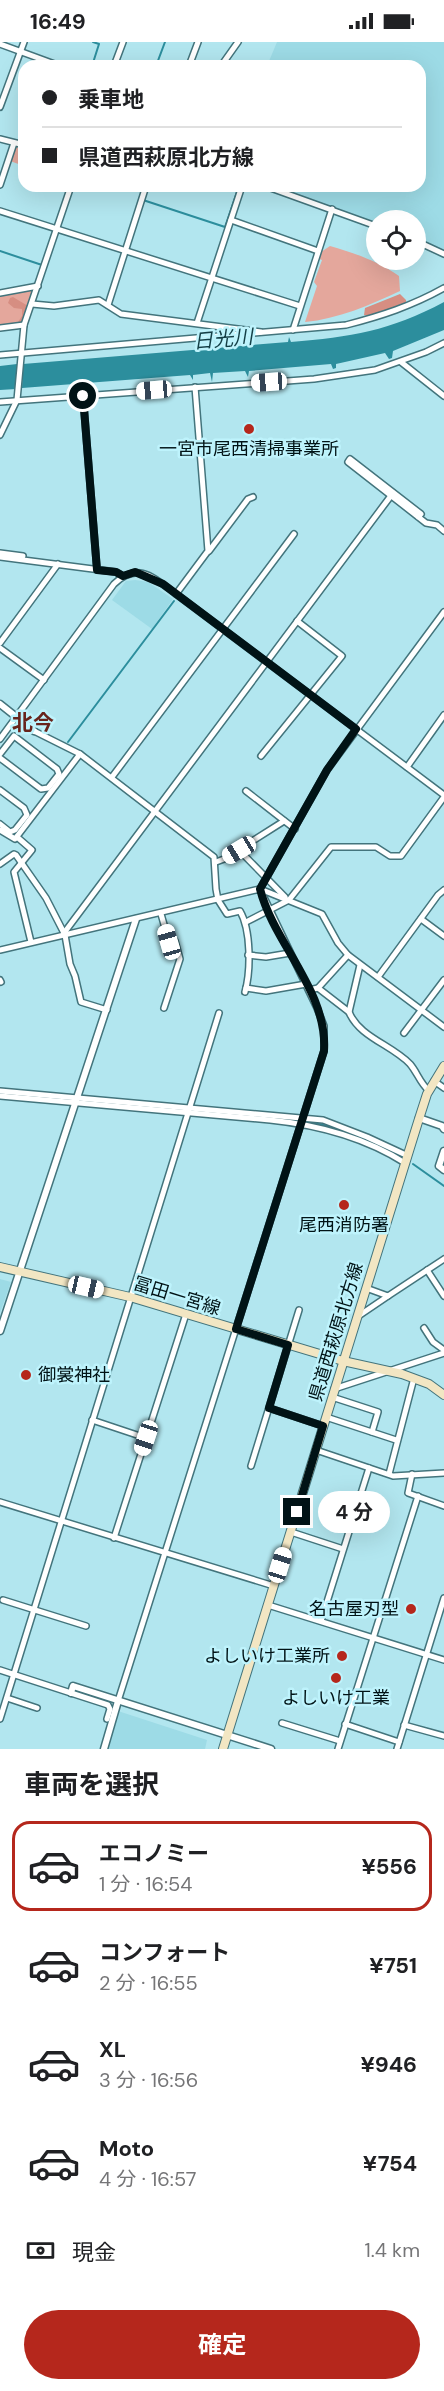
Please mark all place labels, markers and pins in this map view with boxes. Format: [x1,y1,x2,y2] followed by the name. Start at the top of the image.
[242,422,256,436] marker: 一宮市尾西清掃事業所
[159,437,339,461] place label: 一宮市尾西清掃事業所
[337,1198,351,1212] marker: 尾西消防署
[299,1213,389,1237] place label: 尾西消防署
[38,1363,110,1387] place label: 御裳神社
[19,1368,33,1382] marker: 御裳神社
[309,1597,399,1621] place label: 名古屋刃型
[404,1602,418,1616] marker: 名古屋刃型
[204,1644,330,1668] place label: よしいけ工業所
[335,1649,349,1663] marker: よしいけ工業所
[329,1671,343,1685] marker: よしいけ工業
[282,1686,390,1710] place label: よしいけ工業

